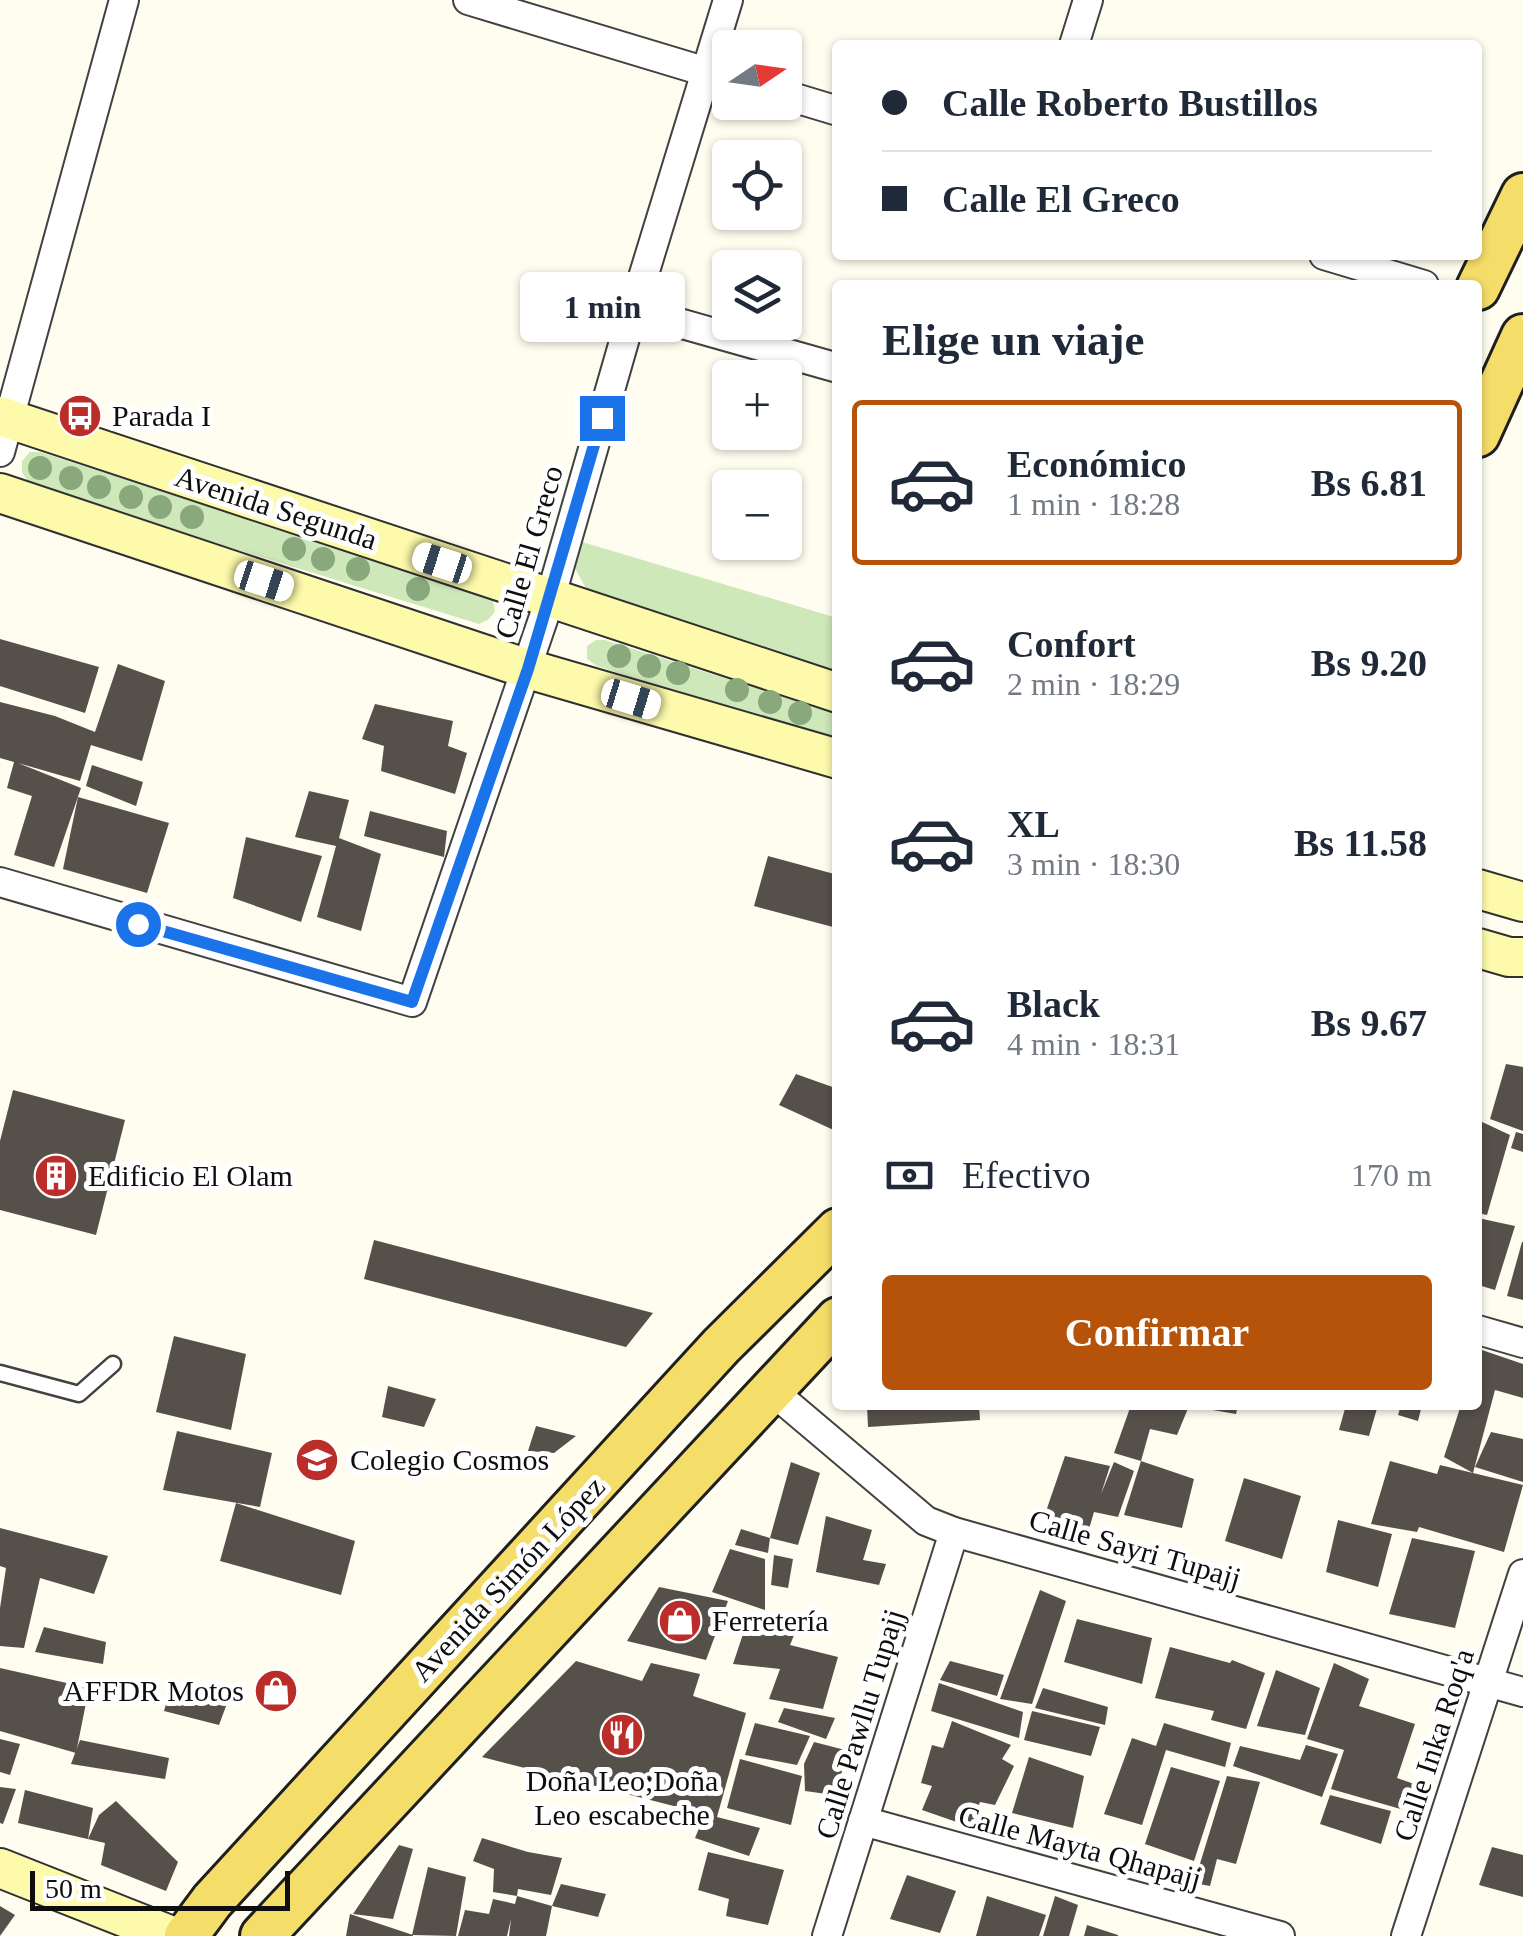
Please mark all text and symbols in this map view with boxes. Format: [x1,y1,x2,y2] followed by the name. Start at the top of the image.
[712,30,802,120] north arrow
[712,30,802,560] map controls
[942,82,1318,124] text: Calle Roberto Bustillos
[712,140,802,230] button: locate
[942,178,1180,220] text: Calle El Greco
[712,250,802,340] button: layers
[520,273,684,343] callout: 1 min
[564,289,641,325] text: 1 min
[882,315,1145,365] text: Elige un viaje
[712,360,802,450] button: +
[57,393,103,439] bus stop icon: Parada I
[580,396,625,441] route end
[112,399,211,432] place label: Parada I
[887,438,977,528] icon: car
[1007,443,1186,485] text: Económico
[171,459,381,556] street label: Avenida Segunda
[488,462,569,642] street label: Calle El Greco
[1311,462,1427,504] text: Bs 6.81
[712,470,802,560] button: −
[1007,486,1180,522] text: 1 min · 18:28
[409,539,475,587] car
[231,557,297,605] car
[887,618,977,708] icon: car
[1007,623,1136,665] text: Confort
[1311,642,1427,684] text: Bs 9.20
[1007,666,1180,702] text: 2 min · 18:29
[598,676,664,722] car
[887,798,977,888] icon: car
[1007,803,1060,845] text: XL
[1294,822,1427,864] text: Bs 11.58
[1007,846,1180,882] text: 3 min · 18:30
[116,902,161,947] route start
[887,978,977,1068] icon: car
[1007,983,1100,1025] text: Black
[1311,1002,1427,1044] text: Bs 9.67
[1007,1026,1180,1062] text: 4 min · 18:31
[882,1148,937,1203] icon: cash
[33,1153,79,1199] building icon: Edificio El Olam
[962,1154,1091,1196] text: Efectivo
[1351,1157,1432,1193] text: 170 m
[88,1159,293,1192] place label: Edificio El Olam
[882,1275,1432,1390] button: Confirmar
[294,1437,340,1483] school or university icon: Colegio Cosmos
[350,1443,549,1476] place label: Colegio Cosmos
[404,1470,611,1688] street label: Avenida Simón López
[1026,1503,1245,1594] street label: Calle Sayri Tupajj
[657,1598,703,1644] shop icon: Ferretería
[712,1604,829,1637] place label: Ferretería
[809,1605,910,1843] street label: Calle Pawllu Tupajj
[1387,1644,1480,1845] street label: Calle Inka Roq'a
[253,1668,299,1714] shop icon: AFFDR Motos
[63,1674,244,1707] place label: AFFDR Motos
[599,1712,645,1758] restaurant icon: Doña Leo;Doña Leo escabeche
[526,1764,718,1831] place label: Doña Leo;Doña Leo escabeche
[955,1798,1205,1895] street label: Calle Mayta Qhapajj
[30,1866,290,1910] scale bar
[45,1873,102,1904] text: 50 m

